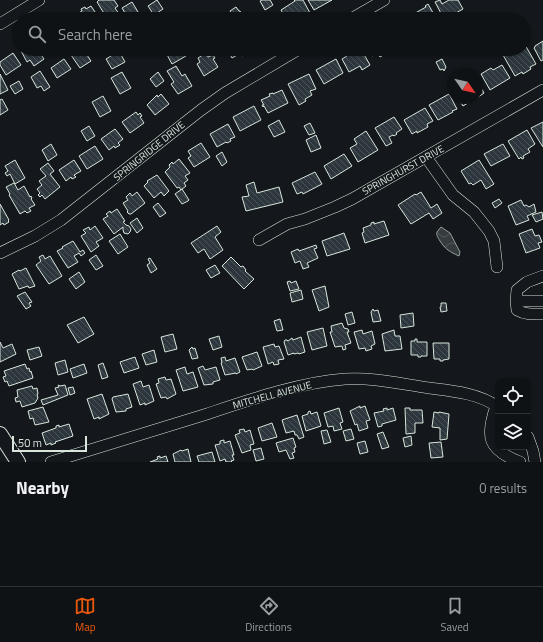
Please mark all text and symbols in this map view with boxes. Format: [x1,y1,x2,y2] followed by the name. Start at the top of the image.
[12,12,531,56] search box
[26,23,48,45] icon: search
[58,23,132,46] text: Search here
[447,68,483,104] north arrow
[110,117,188,185] street label: SPRINGRIDGE DRIVE
[359,141,447,199] street label: SPRINGHURST DRIVE
[231,377,314,413] street label: MITCHELL AVENUE
[495,378,531,450] map controls
[495,378,531,414] button: locate
[495,414,531,450] button: layers
[12,434,87,453] scale bar
[18,435,42,451] text: 50 m
[16,475,69,501] text: Nearby
[479,478,527,498] text: 0 results
[74,595,96,635] tab: Map
[245,595,292,635] tab: Directions
[441,595,469,635] tab: Saved

